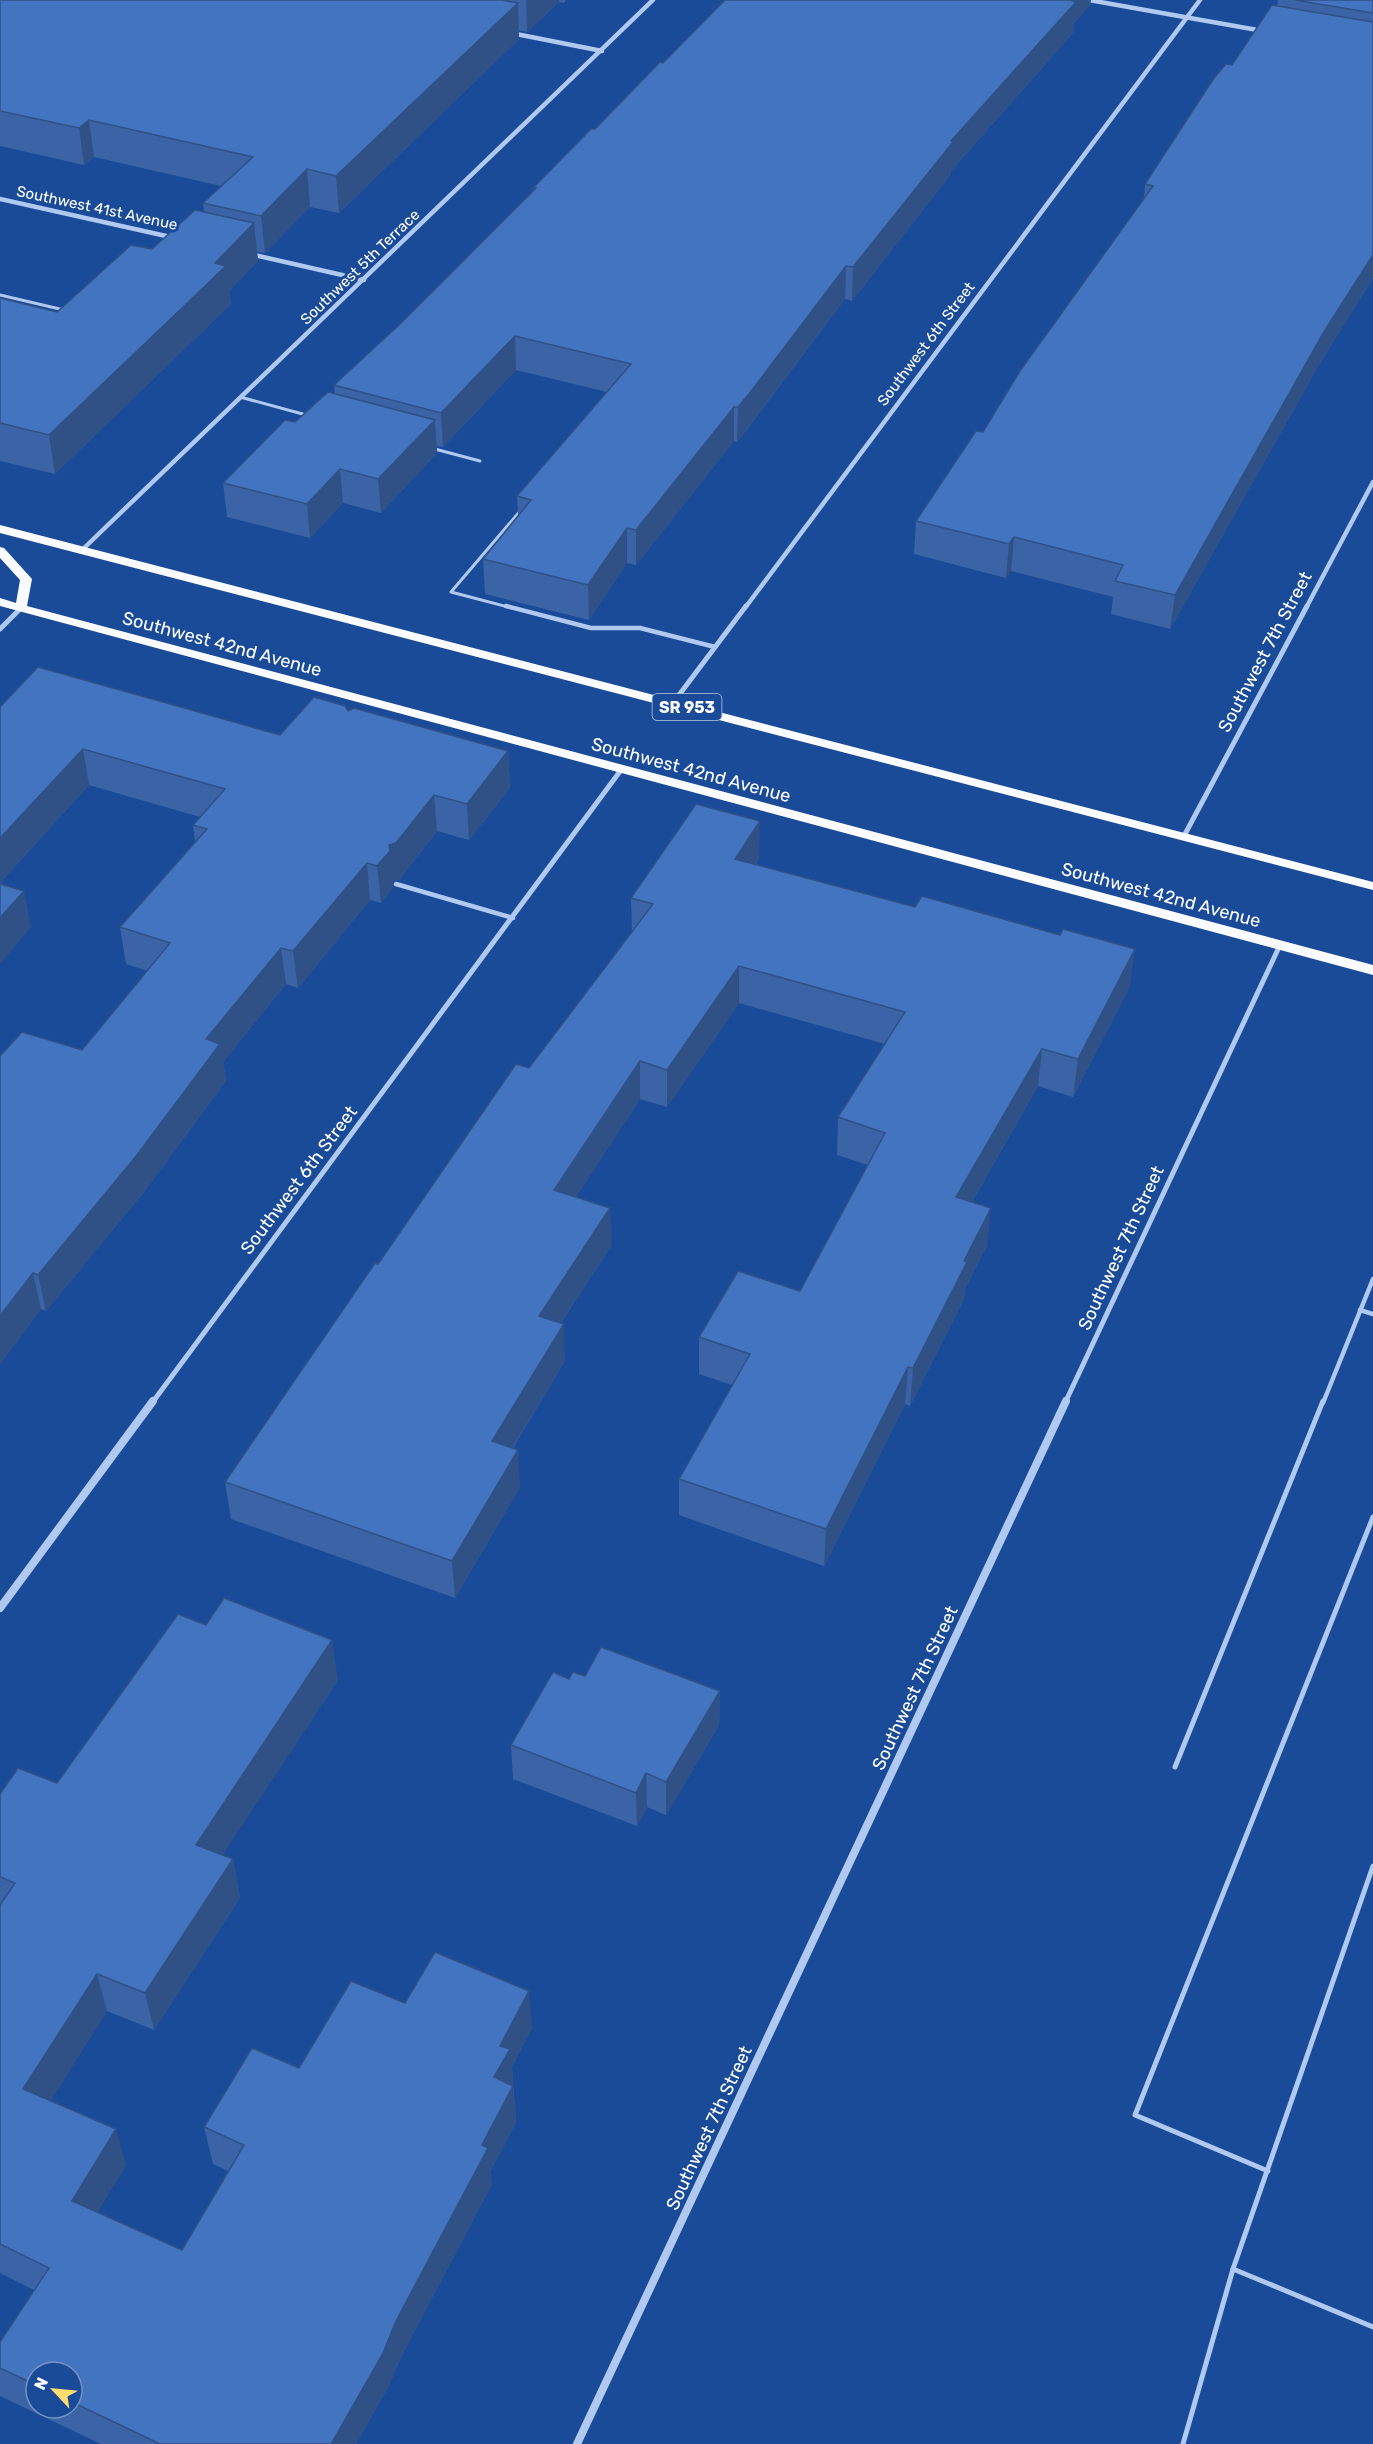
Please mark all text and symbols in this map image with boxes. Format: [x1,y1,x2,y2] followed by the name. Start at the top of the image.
[15,182,179,234] street label: Southwest 41st Avenue
[297,206,423,328] street label: Southwest 5th Terrace
[874,278,979,409] street label: Southwest 6th Street
[1213,568,1317,736] street label: Southwest 7th Street
[120,607,324,681] street label: Southwest 42nd Avenue
[652,694,722,720] road number: SR 953
[589,733,793,807] street label: Southwest 42nd Avenue
[1059,858,1263,932] street label: Southwest 42nd Avenue
[236,1101,362,1259] street label: Southwest 6th Street
[1073,1162,1169,1334] street label: Southwest 7th Street
[867,1602,963,1774] street label: Southwest 7th Street
[661,2042,757,2214] street label: Southwest 7th Street
[24,2360,84,2420] north arrow
[30,2374,52,2393] text: N

